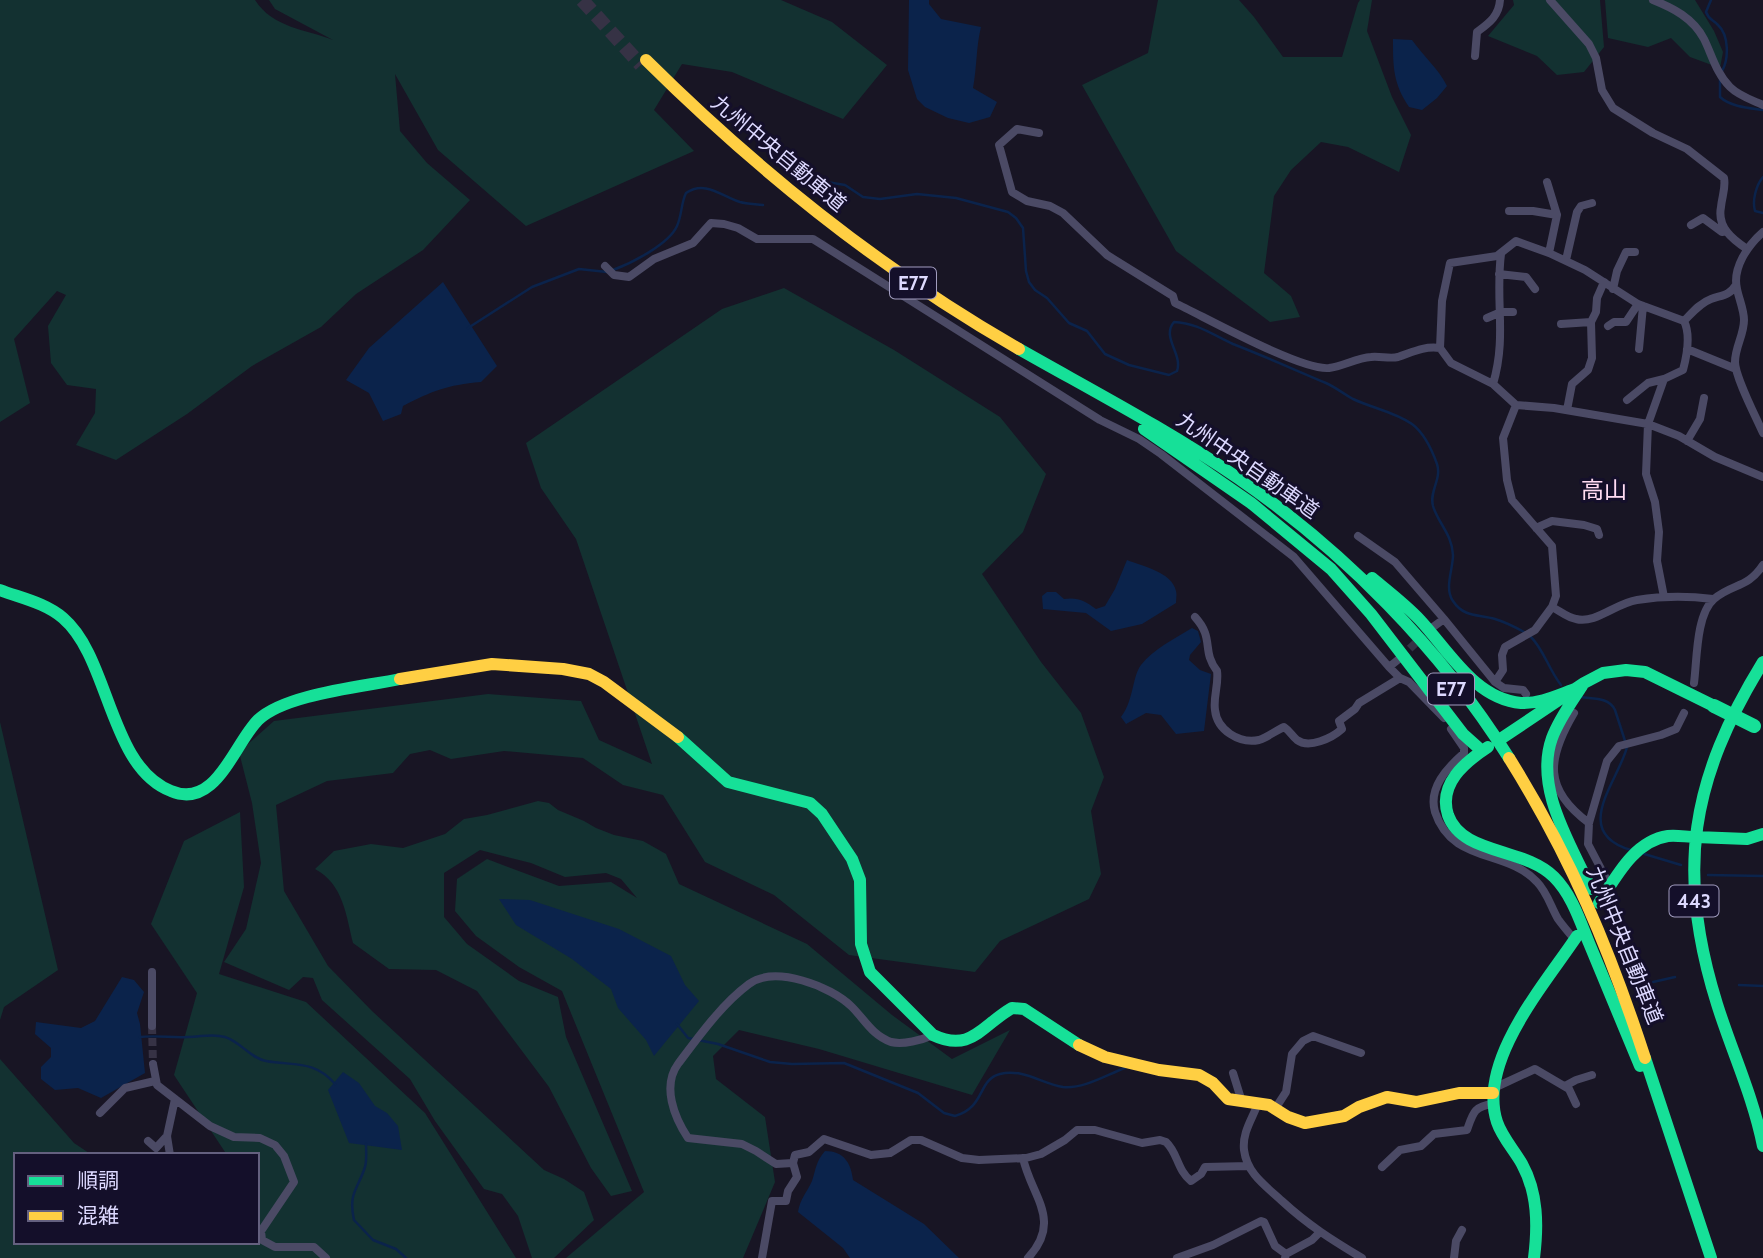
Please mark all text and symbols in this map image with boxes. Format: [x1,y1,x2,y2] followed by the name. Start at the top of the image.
[707,89,851,217] street label: 九州中央自動車道
[890,268,936,298] road number: E77
[1172,407,1324,523] street label: 九州中央自動車道
[1581,476,1627,504] district label: 高山
[1428,674,1474,704] road number: E77
[1582,862,1668,1028] street label: 九州中央自動車道
[1670,886,1718,917] road number: 443
[14,1153,259,1244] legend
[77,1168,119,1193] text: 順調
[77,1203,119,1228] text: 混雑

